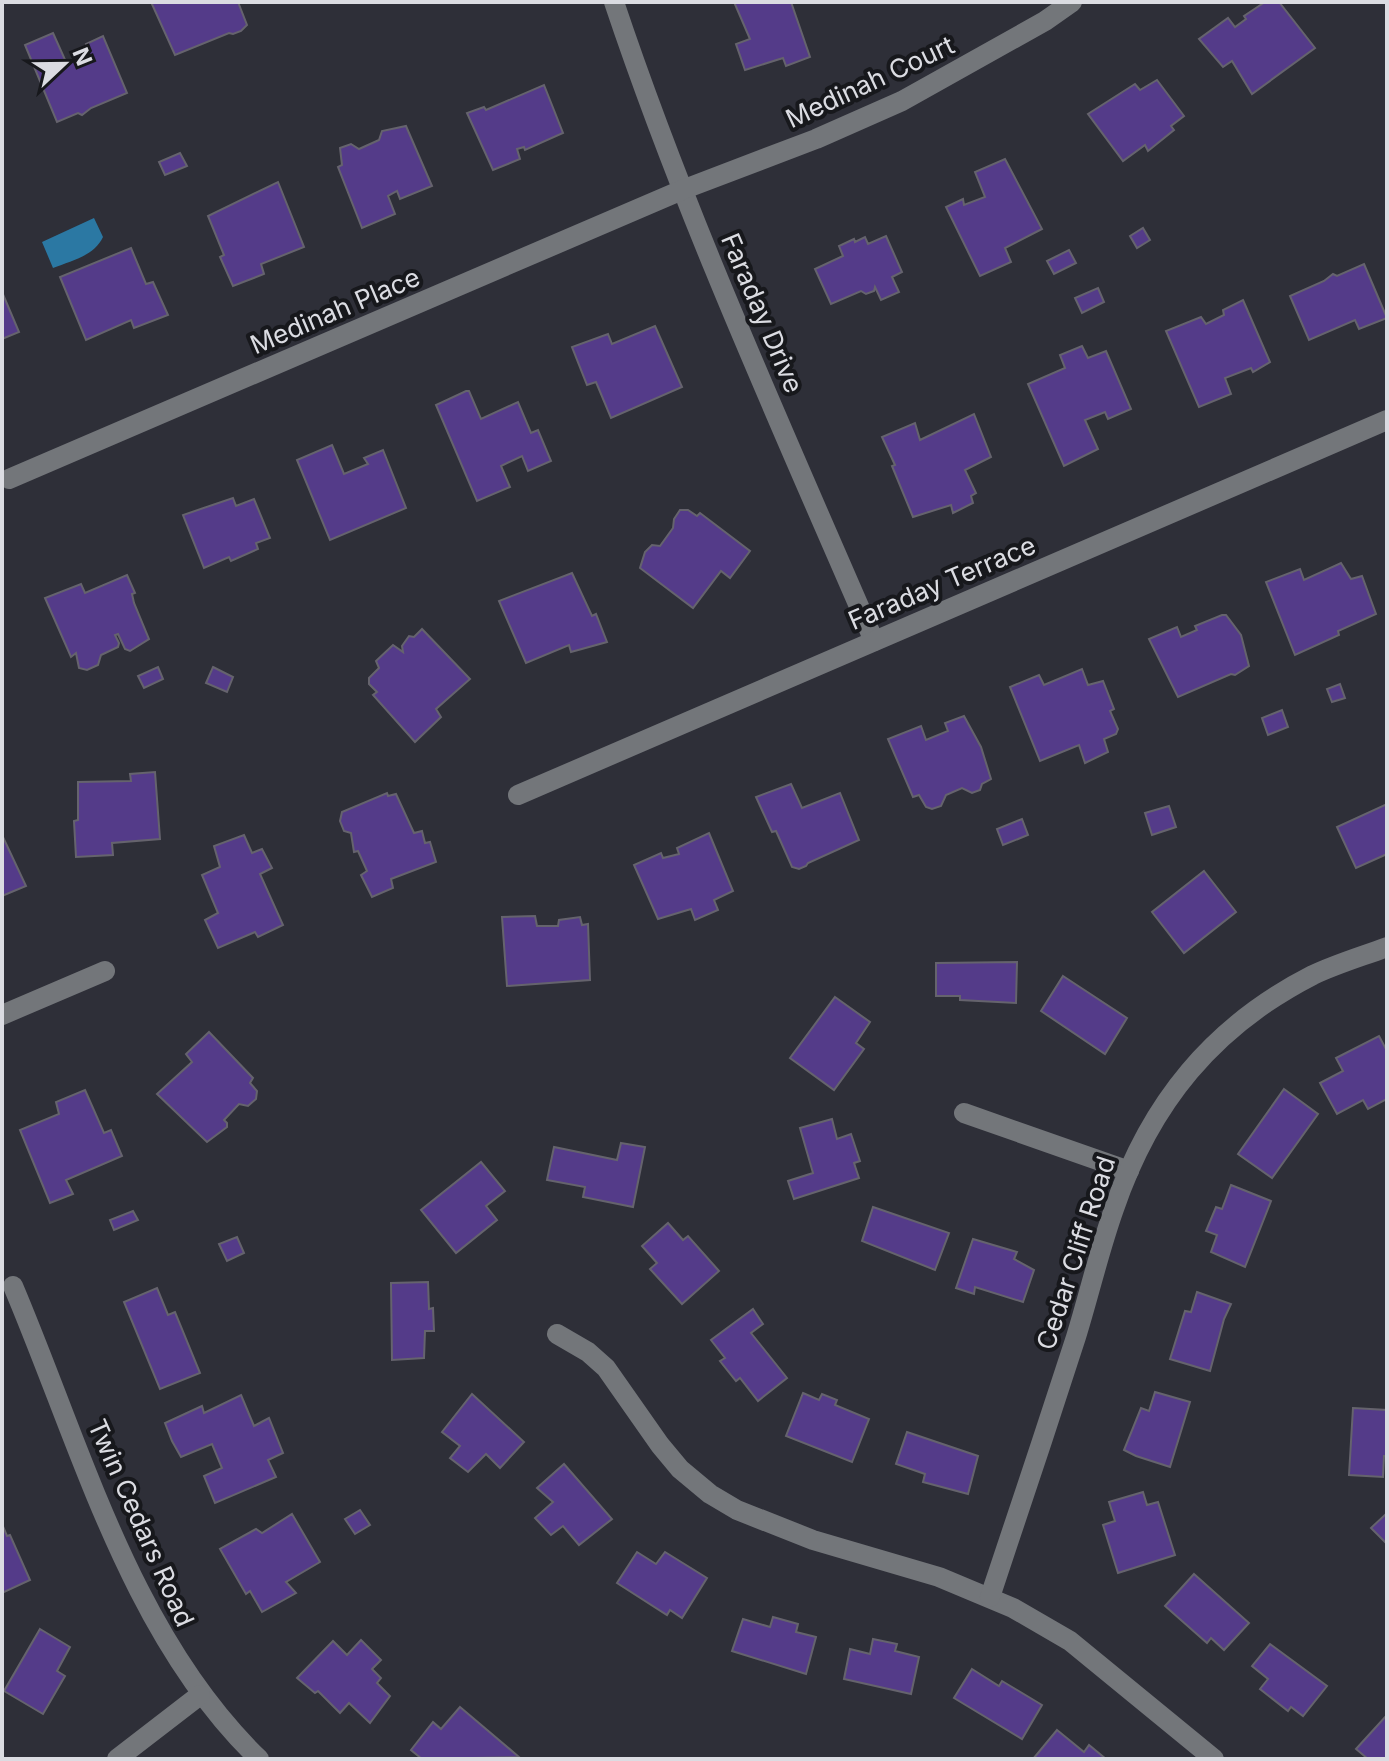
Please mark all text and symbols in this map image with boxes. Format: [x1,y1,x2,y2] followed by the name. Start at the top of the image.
[24,24,104,104] north arrow
[781,29,959,134] street label: Medinah Court
[67,44,98,69] text: N
[715,228,810,397] street label: Faraday Drive
[245,261,424,360] street label: Medinah Place
[844,529,1040,636] street label: Faraday Terrace
[1030,1152,1121,1354] street label: Cedar Cliff Road
[82,1414,201,1631] street label: Twin Cedars Road

